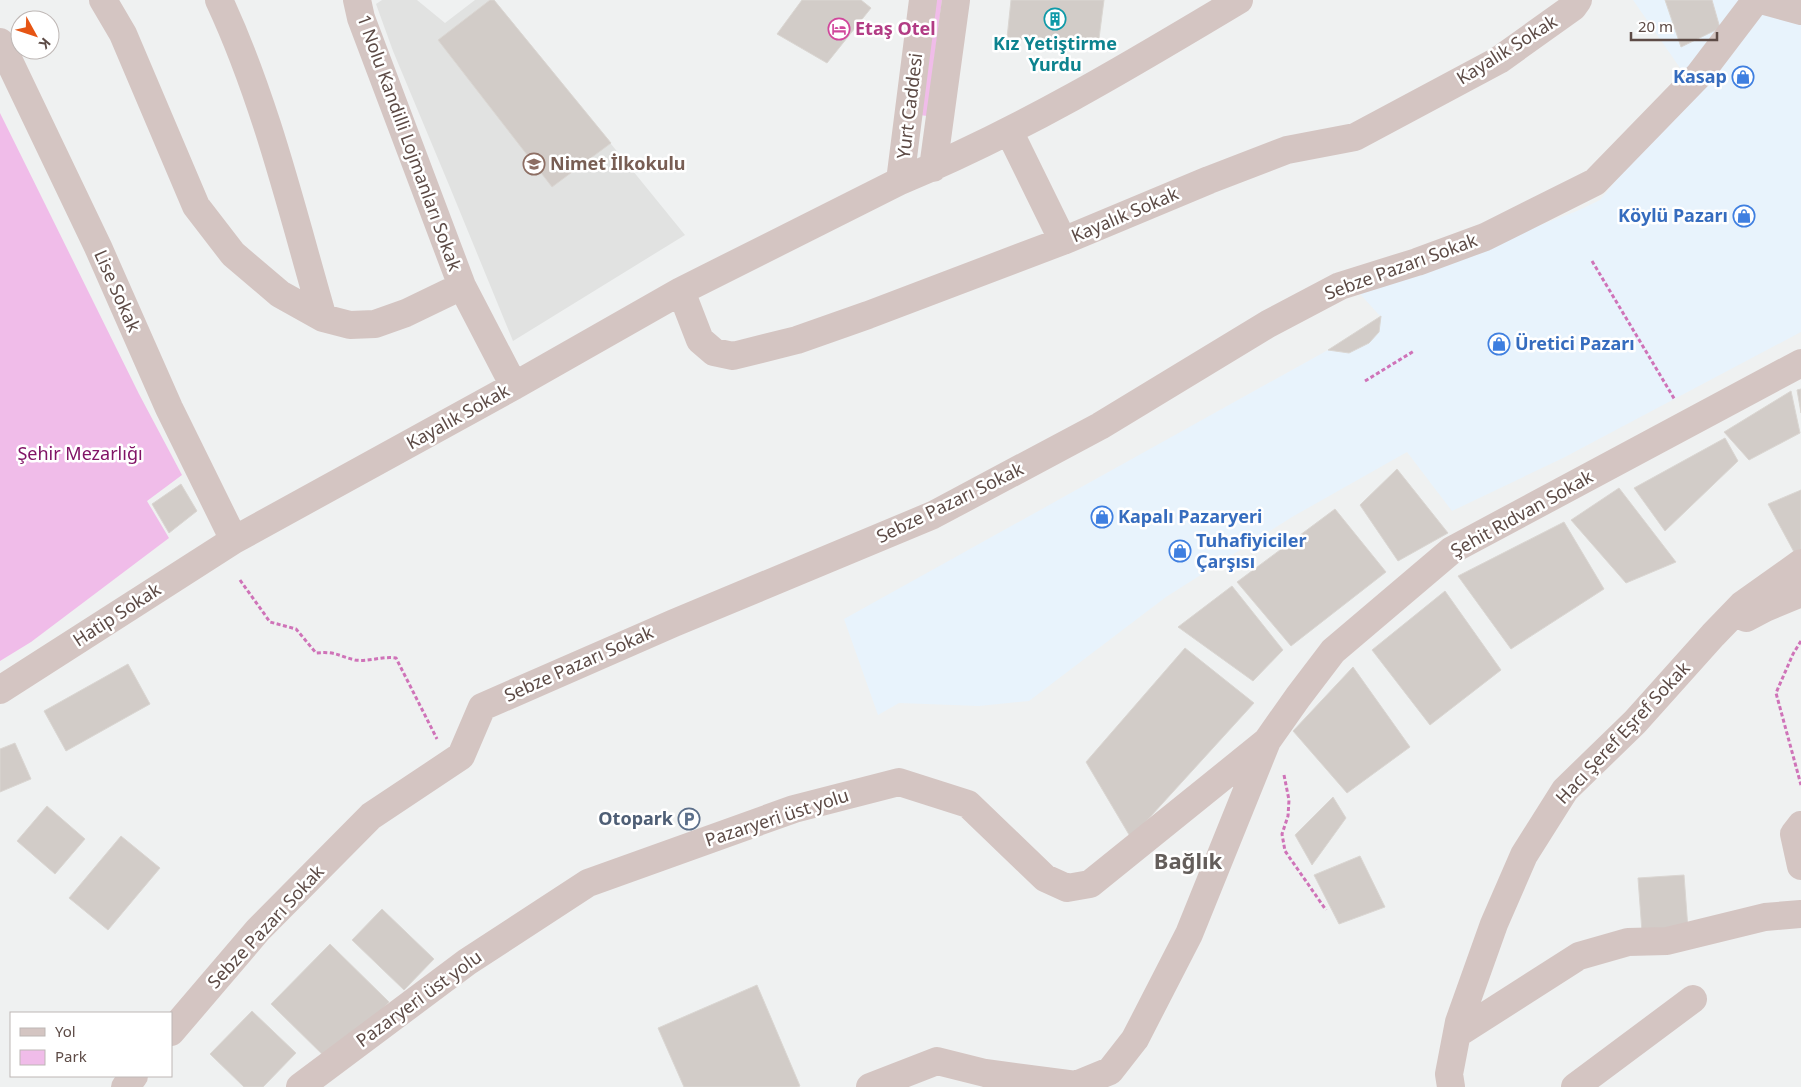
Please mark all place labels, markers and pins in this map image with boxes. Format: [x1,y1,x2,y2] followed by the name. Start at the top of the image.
[1043,7,1067,31] building icon: Kız Yetiştirme Yurdu
[855,16,936,40] place label: Etaş Otel
[827,17,851,41] hotel icon: Etaş Otel
[993,31,1117,76] place label: Kız Yetiştirme Yurdu
[1673,64,1727,88] place label: Kasap
[1731,65,1755,89] shop icon: Kasap
[550,151,686,175] place label: Nimet İlkokulu
[522,152,546,176] school or university icon: Nimet İlkokulu
[1618,203,1728,227] place label: Köylü Pazarı
[1732,204,1756,228] shop icon: Köylü Pazarı
[1515,331,1635,355] place label: Üretici Pazarı
[1487,332,1511,356] shop icon: Üretici Pazarı
[1118,504,1262,528] place label: Kapalı Pazaryeri
[1090,505,1114,529] shop icon: Kapalı Pazaryeri
[1196,528,1306,573] place label: Tuhafiyiciler Çarşısı
[1168,539,1192,563] shop icon: Tuhafiyiciler Çarşısı
[598,806,674,830] place label: Otopark
[677,807,701,831] parking icon: Otopark

